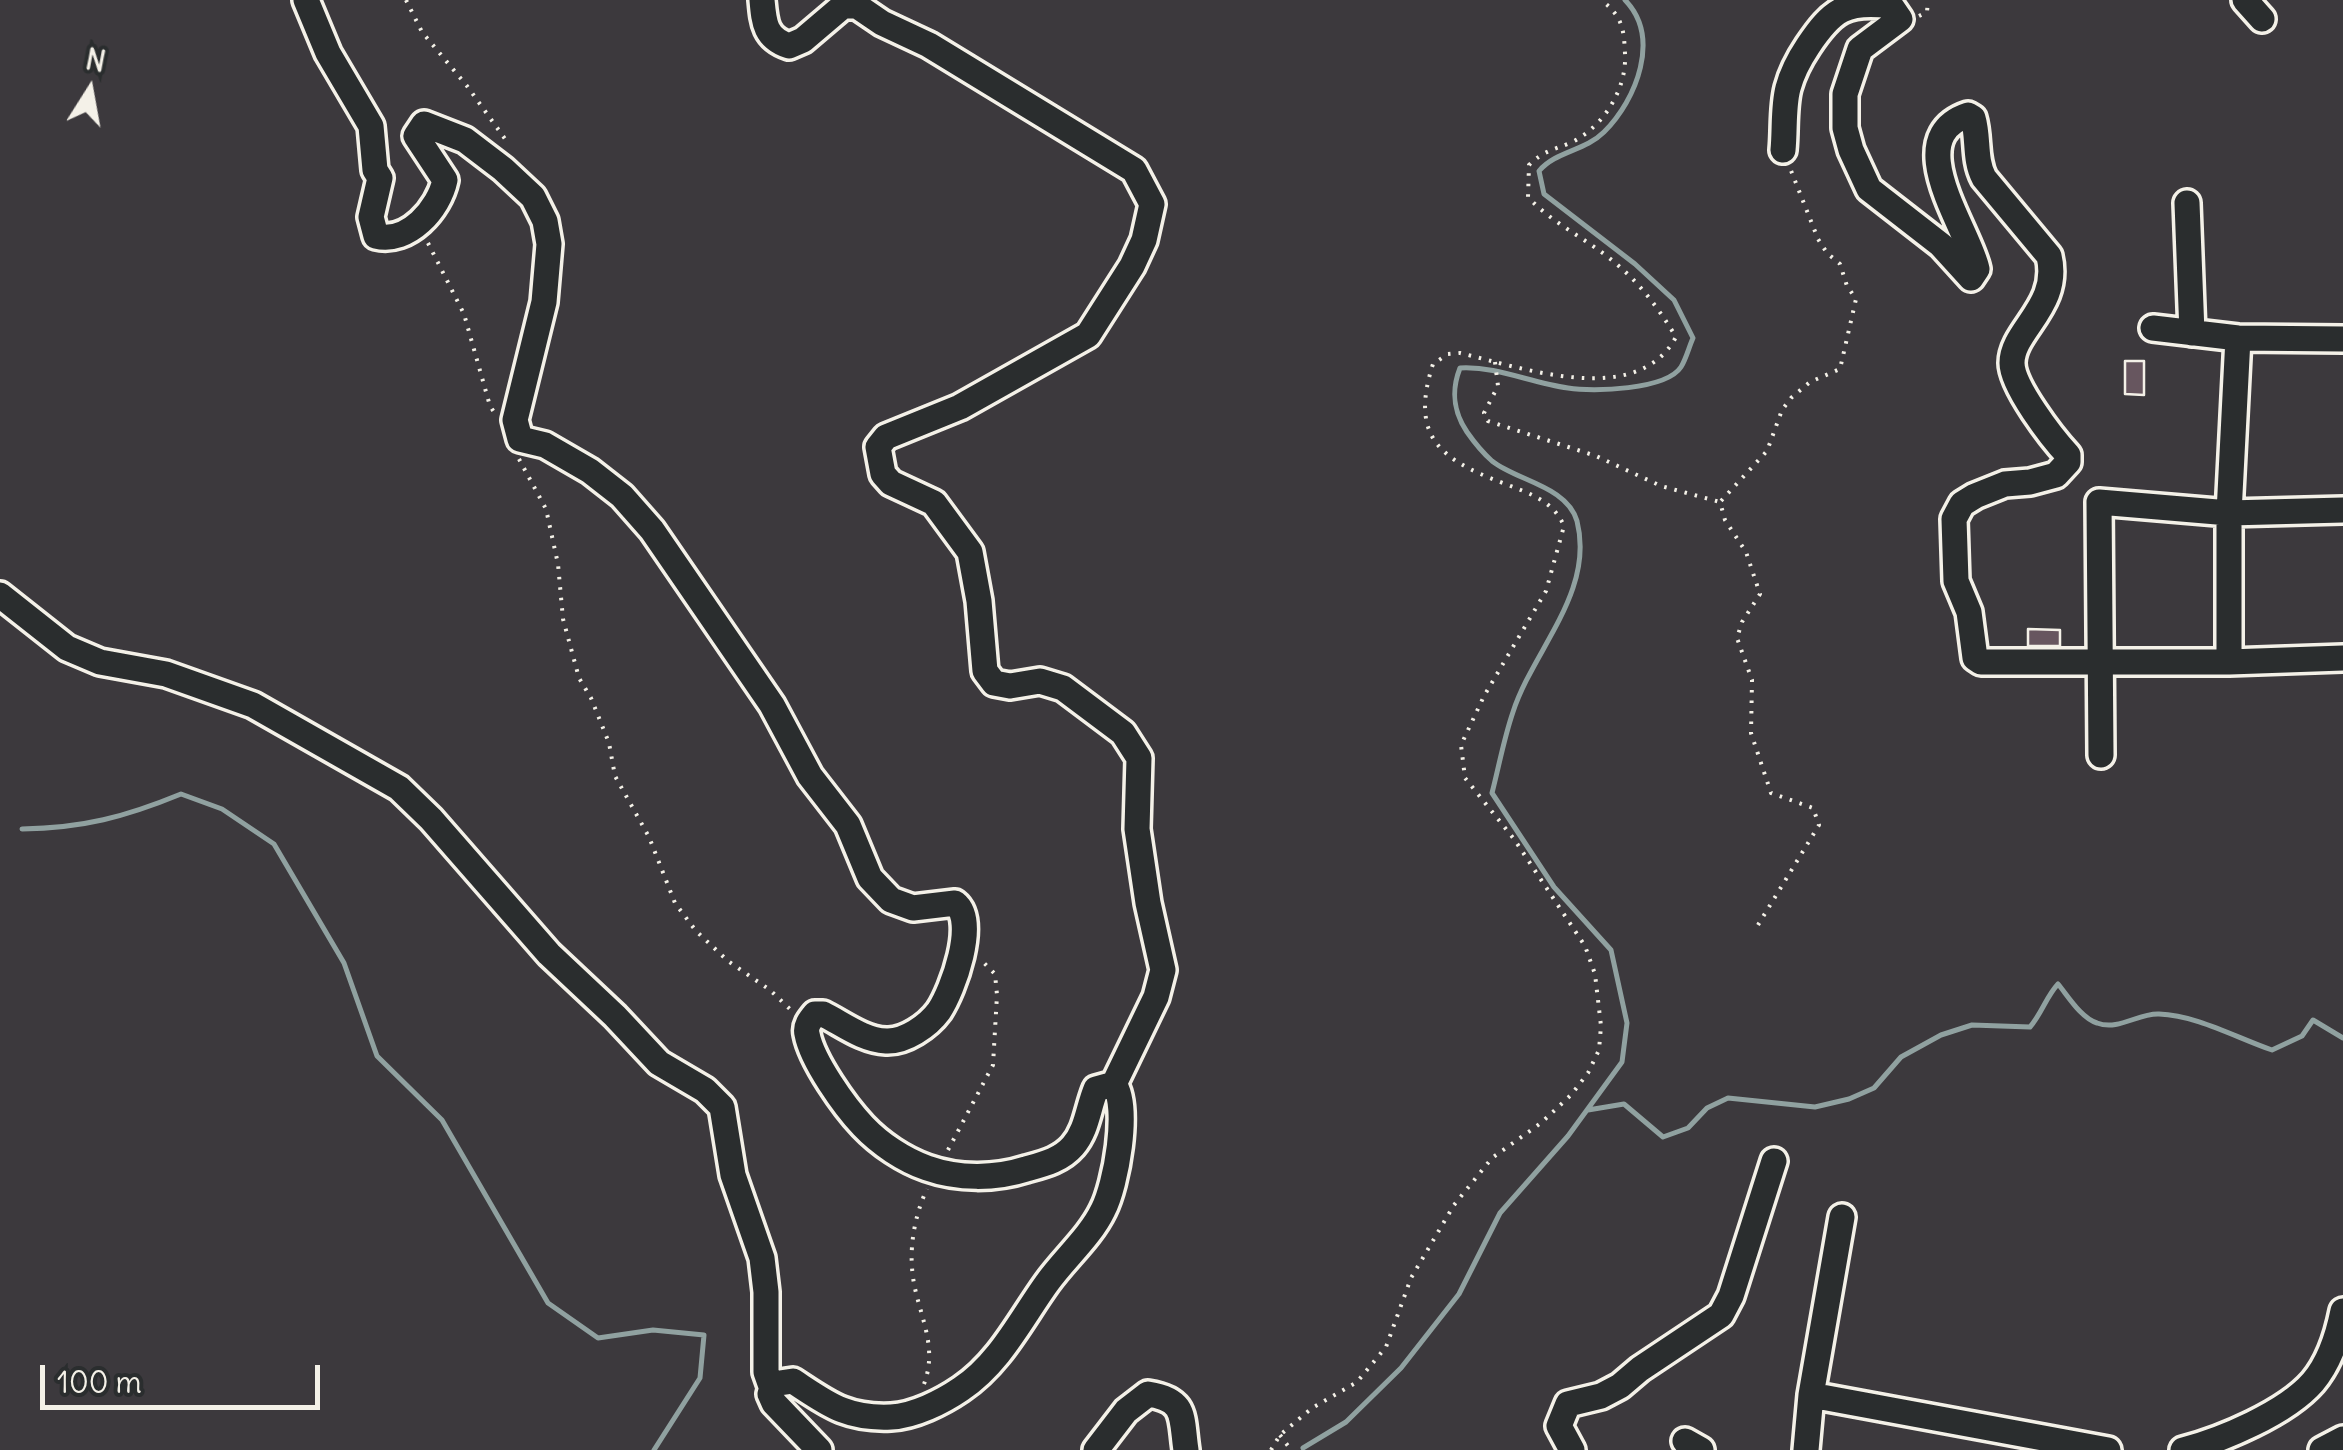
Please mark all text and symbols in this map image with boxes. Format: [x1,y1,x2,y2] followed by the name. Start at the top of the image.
[40,40,140,140] north arrow
[83,41,109,80] text: N
[45,1345,325,1407] scale bar
[57,1363,142,1401] text: 100 m

